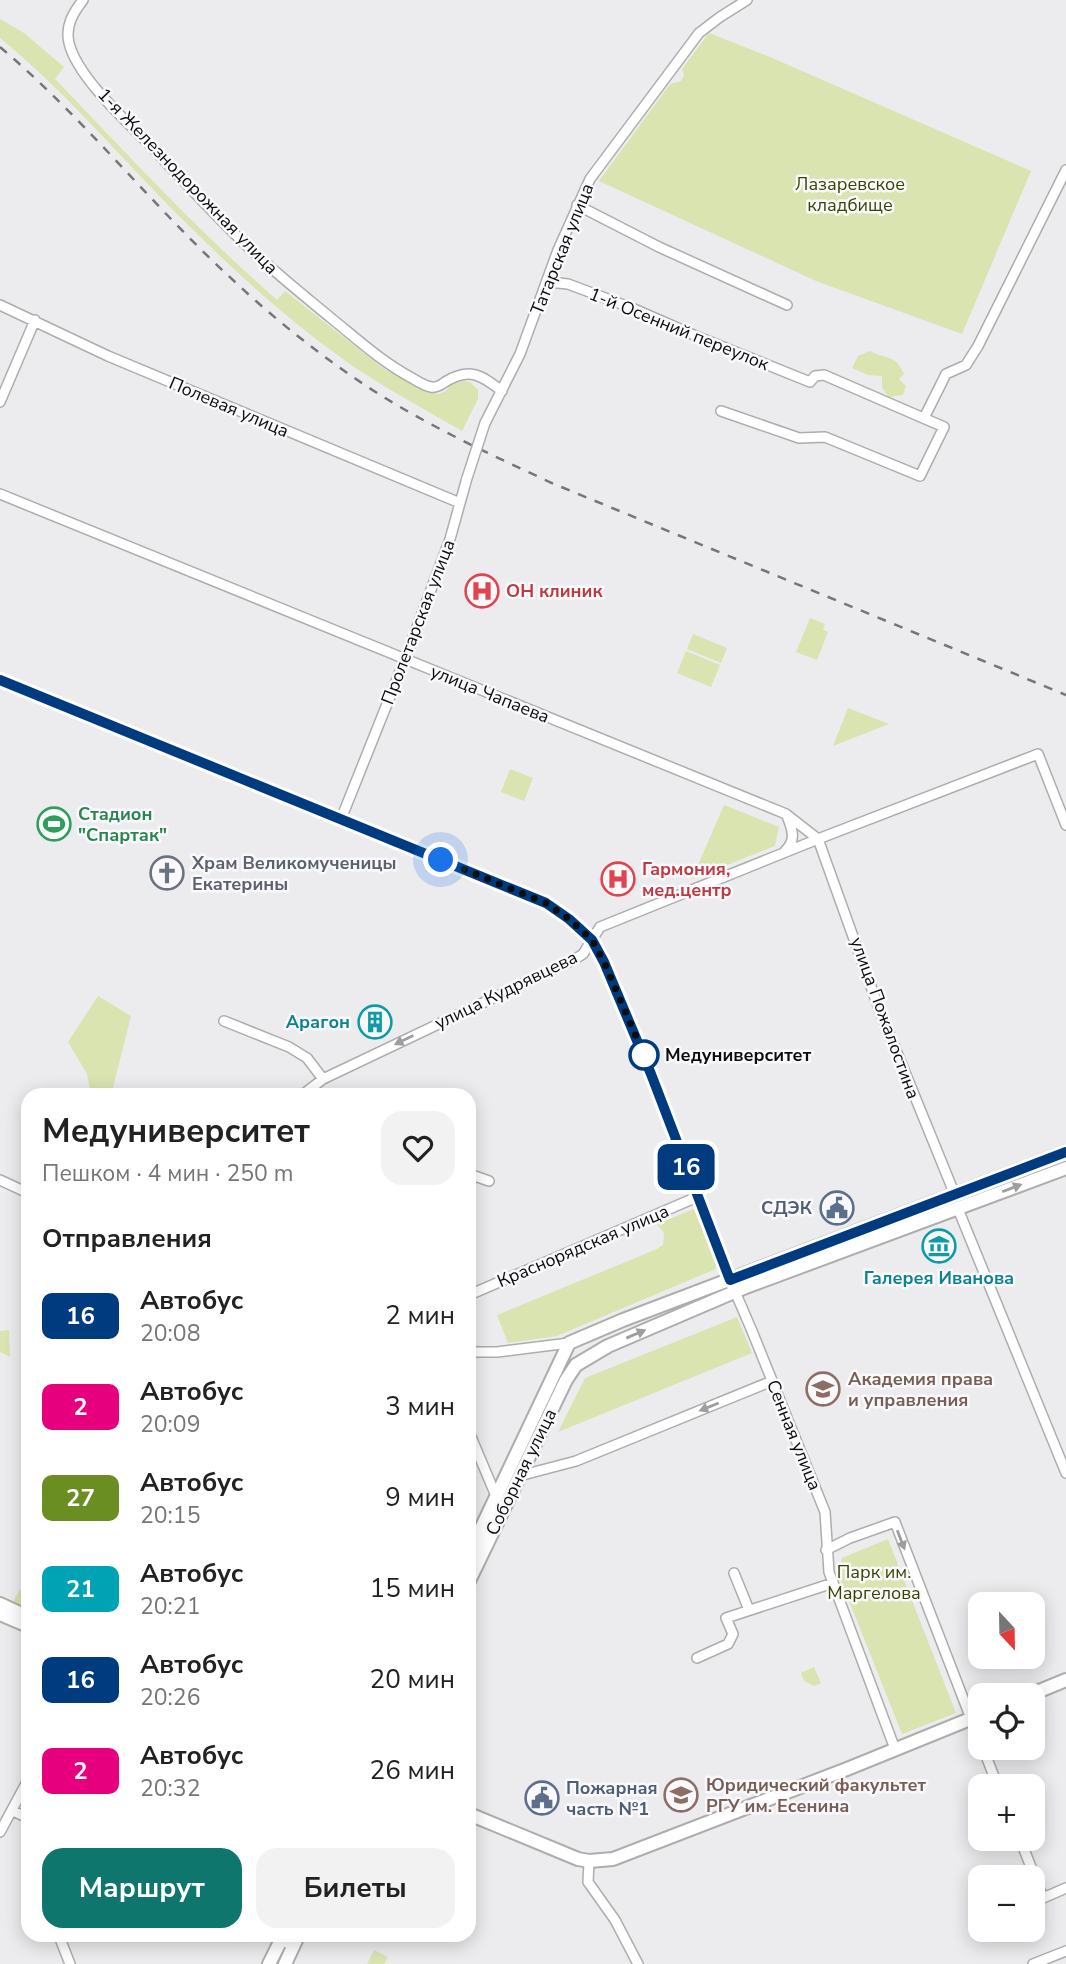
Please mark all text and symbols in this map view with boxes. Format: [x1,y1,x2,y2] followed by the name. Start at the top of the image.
[92,83,284,279] street label: 1-я Железнодорожная улица
[795,172,905,217] park label: Лазаревское кладбище
[525,180,599,318] street label: Татарская улица
[586,282,773,376] street label: 1-й Осенний переулок
[165,371,293,443] street label: Полевая улица
[375,536,461,708] street label: Пролетарская улица
[463,572,501,610] hospital icon: ОН клиник
[506,579,603,603] place label: ОН клиник
[427,659,553,729] street label: улица Чапаева
[78,802,167,847] place label: Стадион "Спартак"
[35,805,73,843] sports icon: Стадион "Спартак"
[423,842,458,877] your location
[191,851,397,896] place label: Храм Великомученицы Екатерины
[148,854,186,892] church icon: Храм Великомученицы Екатерины
[642,857,732,902] place label: Гармония, мед.центр
[599,860,637,898] hospital icon: Гармония, мед.центр
[845,934,925,1102] street label: улица Пожалостина
[431,945,581,1035] street label: улица Кудрявцева
[356,1003,394,1041] building icon: Арагон
[286,1010,350,1034] place label: Арагон
[394,1034,414,1046] one-way arrow
[629,1040,659,1070] marker: Медуниверситет
[665,1043,812,1067] place label: Медуниверситет
[42,1109,310,1154] text: Медуниверситет
[381,1111,455,1185] button: heart
[654,1144,718,1190] line badge: 16
[672,1151,700,1183] text: 16
[42,1158,293,1189] text: Пешком · 4 мин · 250 m
[1001,1183,1022,1194] one-way arrow
[818,1189,856,1227] public building icon: СДЭК
[761,1196,813,1220] place label: СДЭК
[493,1199,673,1293] street label: Краснорядская улица
[42,1221,212,1256] text: Отправления
[920,1227,958,1265] museum icon: Галерея Иванова
[864,1266,1014,1290] place label: Галерея Иванова
[140,1283,243,1318] text: Автобус
[385,1298,455,1333] text: 2 мин
[66,1300,95,1332] text: 16
[140,1318,200,1349] text: 20:08
[626,1328,647,1339] one-way arrow
[848,1367,993,1412] place label: Академия права и управления
[804,1370,842,1408] school or university icon: Академия права и управления
[140,1374,243,1409] text: Автобус
[761,1376,827,1494] street label: Сенная улица
[385,1389,455,1424] text: 3 мин
[73,1391,88,1423] text: 2
[698,1401,719,1412] one-way arrow
[480,1405,562,1539] street label: Соборная улица
[140,1409,200,1440] text: 20:09
[140,1465,243,1500] text: Автобус
[385,1480,455,1515] text: 9 мин
[66,1482,95,1514] text: 27
[140,1500,200,1531] text: 20:15
[896,1529,907,1550] one-way arrow
[140,1556,243,1591] text: Автобус
[827,1560,921,1605] park label: Парк им. Маргелова
[370,1571,455,1606] text: 15 мин
[66,1573,95,1605] text: 21
[140,1591,200,1622] text: 20:21
[968,1592,1045,1670] north arrow
[968,1592,1045,1942] map controls
[140,1647,243,1682] text: Автобус
[370,1662,455,1697] text: 20 мин
[66,1664,95,1696] text: 16
[140,1682,200,1713] text: 20:26
[968,1683,1045,1760] button: locate
[140,1738,243,1773] text: Автобус
[370,1753,455,1788] text: 26 мин
[73,1755,88,1787] text: 2
[140,1773,200,1804] text: 20:32
[706,1773,927,1818] place label: Юридический факультет РГУ им. Есенина
[968,1774,1045,1851] button: +
[566,1776,658,1821] place label: Пожарная часть №1
[662,1776,700,1814] school or university icon: Юридический факультет РГУ им. Есенина
[523,1779,561,1817] public building icon: Пожарная часть №1
[42,1848,242,1928] button: Маршрут
[256,1848,455,1928] button: Билеты
[968,1865,1045,1942] button: −

